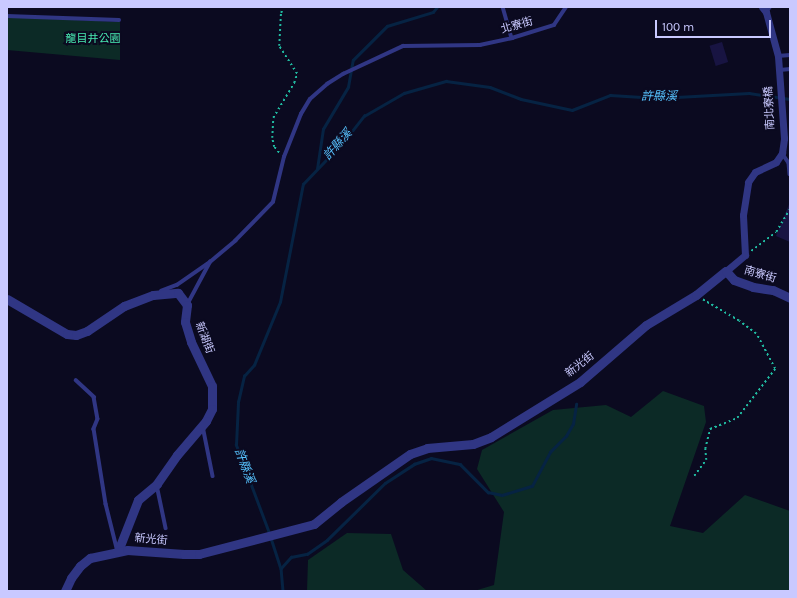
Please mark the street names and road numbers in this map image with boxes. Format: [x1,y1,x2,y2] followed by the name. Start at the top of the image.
[499,15,535,37] street label: 北寮街
[762,86,778,130] street label: 南北寮橋
[742,264,778,286] street label: 南寮街
[192,320,216,356] street label: 新湖街
[563,350,597,380] street label: 新光街
[134,532,168,548] street label: 新光街

